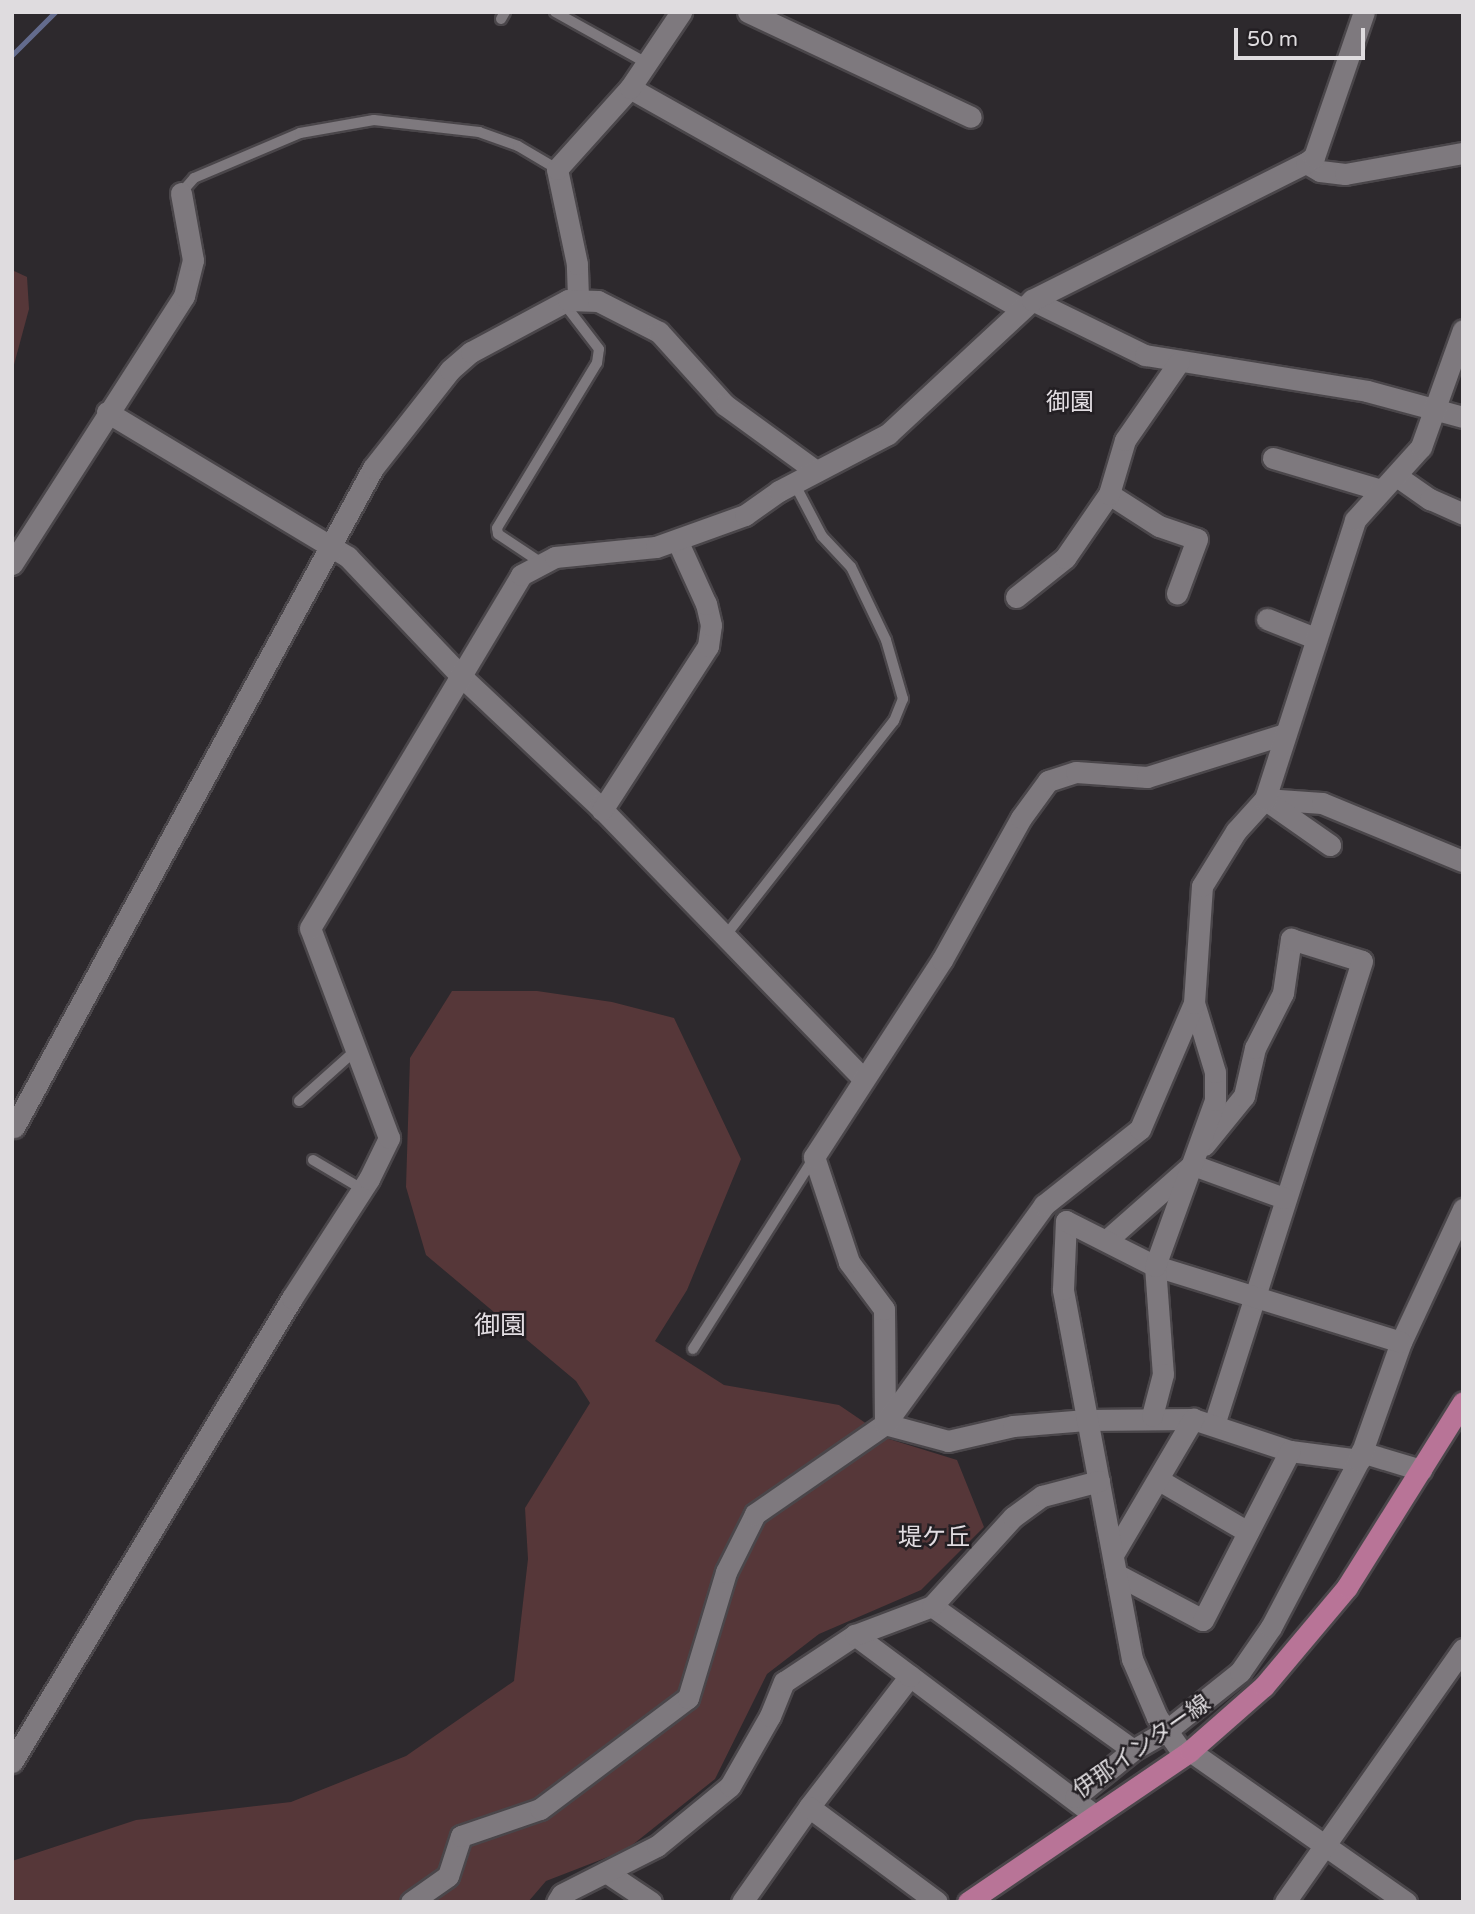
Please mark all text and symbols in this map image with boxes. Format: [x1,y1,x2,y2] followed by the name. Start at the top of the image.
[1237,14,1368,58] scale bar
[1247,27,1298,52] text: 50 m
[1046,389,1094,417] district label: 御園
[474,1310,526,1342] district label: 御園
[898,1524,970,1552] district label: 堤ケ丘
[1068,1690,1216,1804] street label: 伊那インター線

